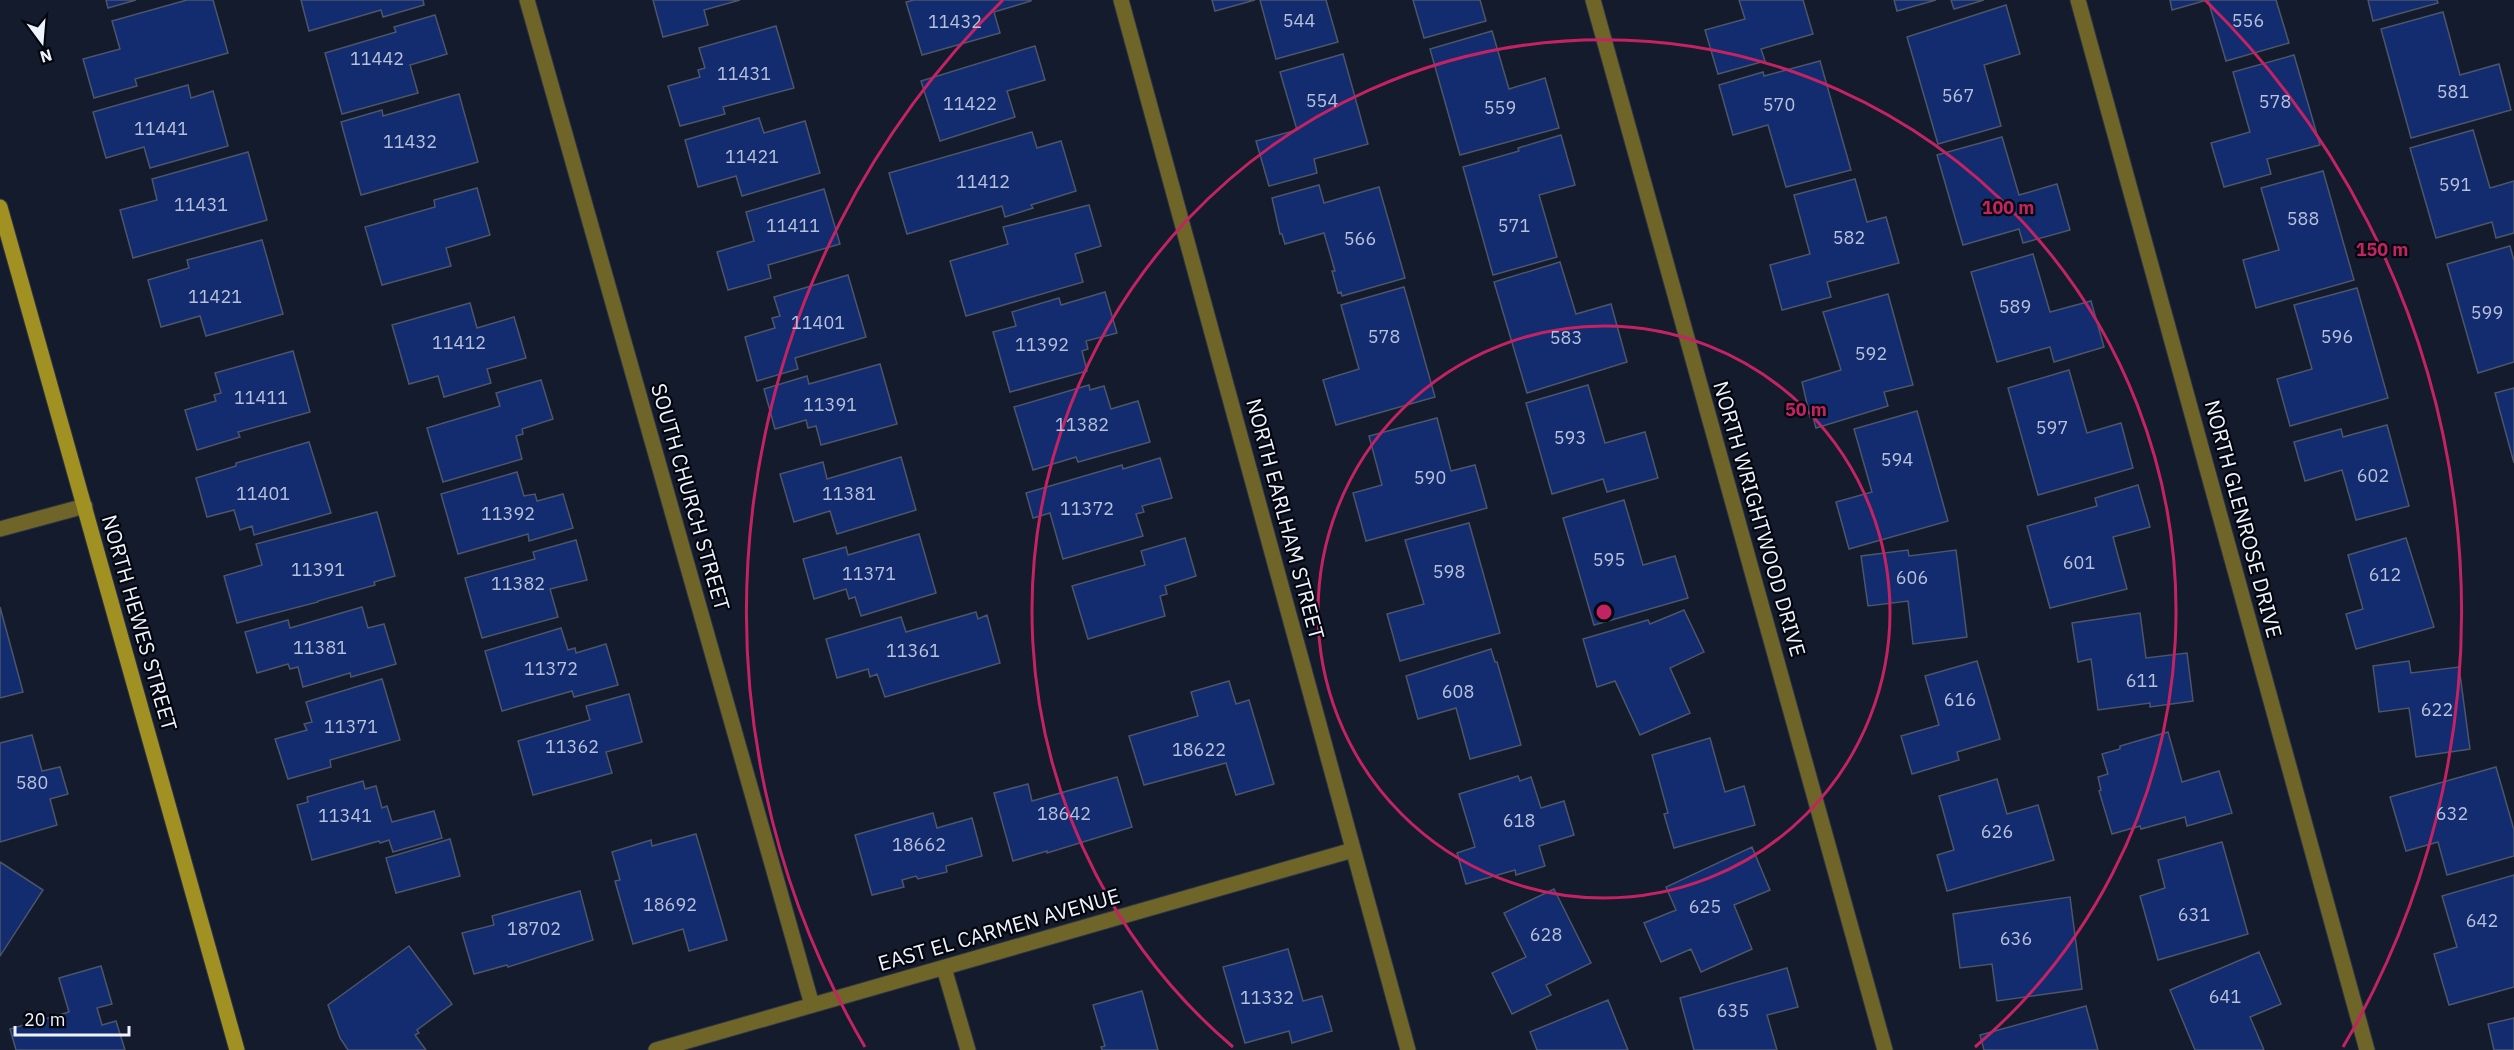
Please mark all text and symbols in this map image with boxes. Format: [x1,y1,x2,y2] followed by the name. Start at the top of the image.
[1283,9,1315,32] house number: 544
[2232,9,2264,32] house number: 556
[928,10,982,33] house number: 11432
[12,12,72,72] north arrow
[38,45,54,68] text: N
[350,47,404,70] house number: 11442
[717,62,771,85] house number: 11431
[2437,80,2469,103] house number: 581
[1942,84,1974,107] house number: 567
[1306,89,1338,112] house number: 554
[2259,90,2291,113] house number: 578
[943,92,997,115] house number: 11422
[1763,93,1795,116] house number: 570
[1484,96,1516,119] house number: 559
[134,117,188,140] house number: 11441
[383,130,437,153] house number: 11432
[725,145,779,168] house number: 11421
[956,170,1010,193] house number: 11412
[2439,173,2471,196] house number: 591
[174,193,228,216] house number: 11431
[1982,196,2034,219] text: 100 m
[2287,207,2319,230] house number: 588
[766,214,820,237] house number: 11411
[1498,214,1530,237] house number: 571
[1833,226,1865,249] house number: 582
[1344,227,1376,250] house number: 566
[2356,238,2408,261] text: 150 m
[188,285,242,308] house number: 11421
[1999,295,2031,318] house number: 589
[2471,301,2503,324] house number: 599
[791,311,845,334] house number: 11401
[1368,325,1400,348] house number: 578
[2321,325,2353,348] house number: 596
[1550,326,1582,349] house number: 583
[432,331,486,354] house number: 11412
[1015,333,1069,356] house number: 11392
[1855,342,1887,365] house number: 592
[1707,378,1813,660] street label: NORTH WRIGHTWOOD DRIVE
[645,380,737,614] street label: SOUTH CHURCH STREET
[234,386,288,409] house number: 11411
[803,393,857,416] house number: 11391
[1240,395,1332,642] street label: NORTH EARLHAM STREET
[2199,397,2289,641] street label: NORTH GLENROSE DRIVE
[1785,398,1827,421] text: 50 m
[1055,413,1109,436] house number: 11382
[2036,416,2068,439] house number: 597
[1554,426,1586,449] house number: 593
[1881,448,1913,471] house number: 594
[2357,464,2389,487] house number: 602
[1414,466,1446,489] house number: 590
[236,482,290,505] house number: 11401
[822,482,876,505] house number: 11381
[1060,497,1114,520] house number: 11372
[481,502,535,525] house number: 11392
[96,511,184,734] street label: NORTH HEWES STREET
[1593,548,1625,571] house number: 595
[2063,551,2095,574] house number: 601
[291,558,345,581] house number: 11391
[1433,560,1465,583] house number: 598
[842,562,896,585] house number: 11371
[2369,563,2401,586] house number: 612
[1896,566,1928,589] house number: 606
[491,572,545,595] house number: 11382
[1594,602,1614,622] centre of rings
[293,636,347,659] house number: 11381
[886,639,940,662] house number: 11361
[524,657,578,680] house number: 11372
[2126,669,2158,692] house number: 611
[1442,680,1474,703] house number: 608
[1944,688,1976,711] house number: 616
[2421,698,2453,721] house number: 622
[324,715,378,738] house number: 11371
[545,735,599,758] house number: 11362
[1172,738,1226,761] house number: 18622
[16,771,48,794] house number: 580
[1037,802,1091,825] house number: 18642
[2436,802,2468,825] house number: 632
[318,804,372,827] house number: 11341
[1503,809,1535,832] house number: 618
[1981,820,2013,843] house number: 626
[892,833,946,856] house number: 18662
[875,881,1123,977] street label: EAST EL CARMEN AVENUE
[643,893,697,916] house number: 18692
[1689,895,1721,918] house number: 625
[2178,903,2210,926] house number: 631
[2466,909,2498,932] house number: 642
[507,917,561,940] house number: 18702
[1530,923,1562,946] house number: 628
[2000,927,2032,950] house number: 636
[2209,985,2241,1008] house number: 641
[1240,986,1294,1009] house number: 11332
[15,999,129,1037] scale bar
[1717,999,1749,1022] house number: 635
[24,1008,66,1031] text: 20 m

